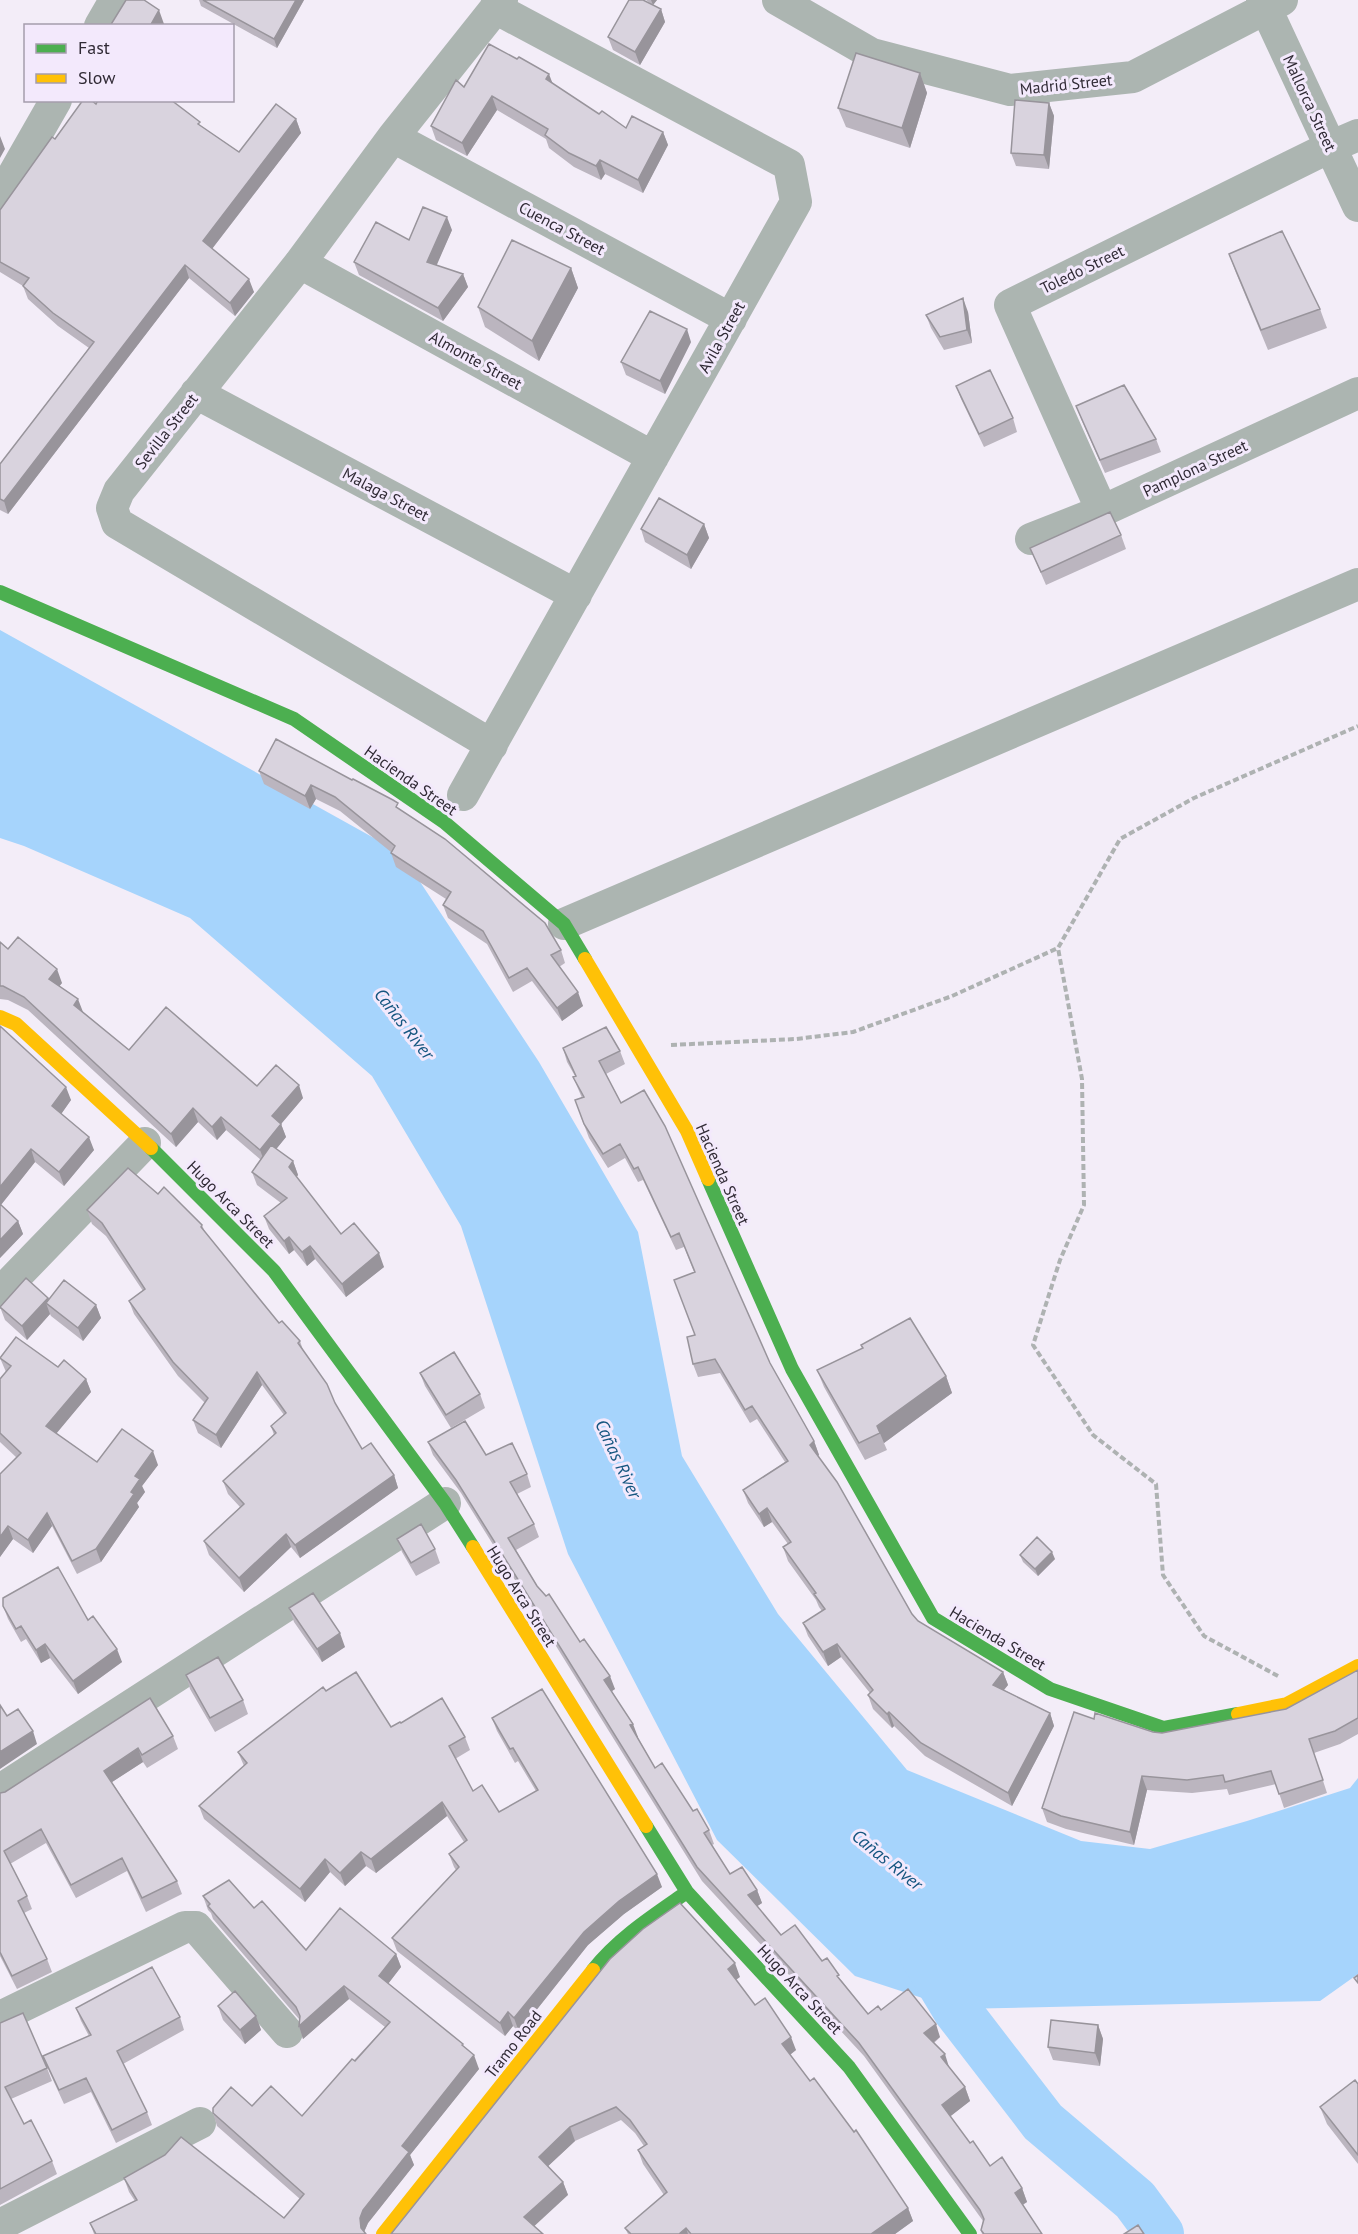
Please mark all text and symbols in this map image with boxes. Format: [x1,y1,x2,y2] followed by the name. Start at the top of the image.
[24,24,234,102] legend
[78,36,110,59] text: Fast
[1279,52,1341,155] street label: Mallorca Street
[78,66,116,89] text: Slow
[1019,69,1114,99] street label: Madrid Street
[516,197,609,259] street label: Cuenca Street
[1037,240,1128,298] street label: Toledo Street
[693,297,749,376] street label: Avila Street
[426,326,526,394] street label: Almonte Street
[130,389,202,473] street label: Sevilla Street
[1140,435,1251,501] street label: Pamplona Street
[339,463,433,525] street label: Malaga Street
[361,741,462,820] street label: Hacienda Street
[369,983,440,1065] water label: Cañas River
[692,1120,754,1228] street label: Hacienda Street
[183,1156,279,1252] street label: Hugo Arca Street
[590,1416,647,1503] water label: Cañas River
[483,1542,561,1651] street label: Hugo Arca Street
[946,1601,1050,1675] street label: Hacienda Street
[847,1824,928,1896] water label: Cañas River
[753,1940,847,2038] street label: Hugo Arca Street
[480,2006,546,2082] street label: Tramo Road

